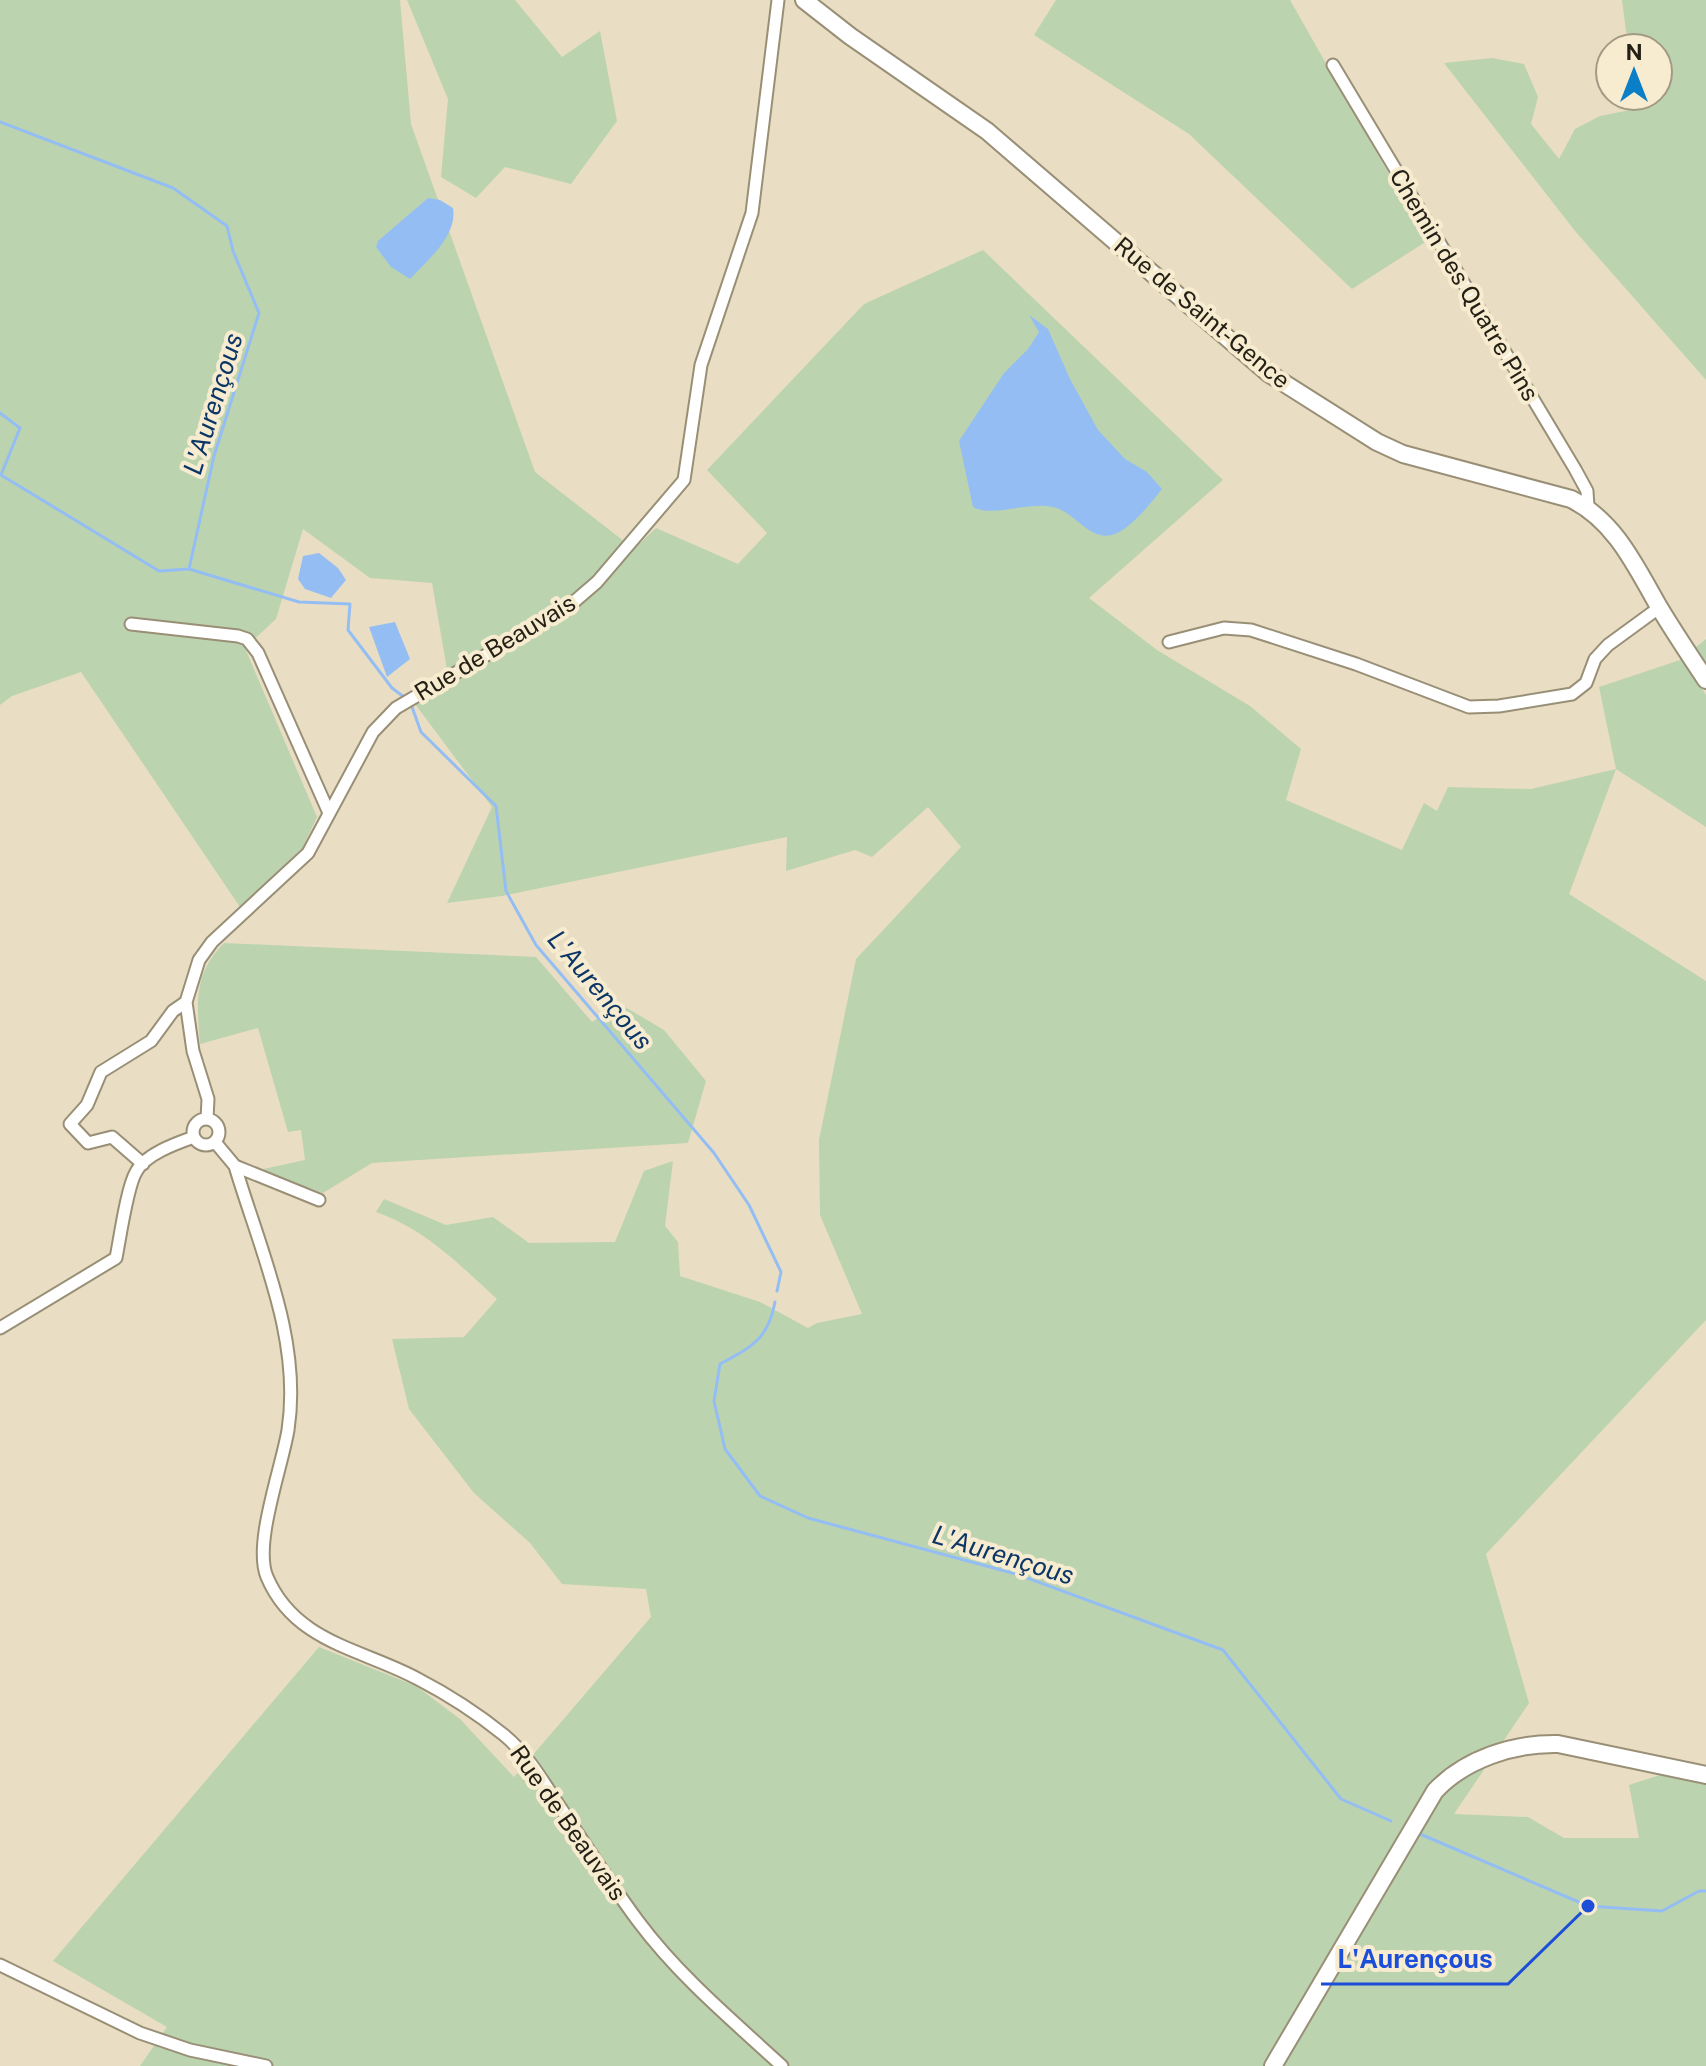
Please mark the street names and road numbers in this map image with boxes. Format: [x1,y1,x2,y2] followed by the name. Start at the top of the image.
[1384,163,1545,406] street label: Chemin des Quatre Pins
[1109,231,1296,394] street label: Rue de Saint-Gence
[409,588,580,706] street label: Rue de Beauvais
[505,1740,633,1905] street label: Rue de Beauvais

